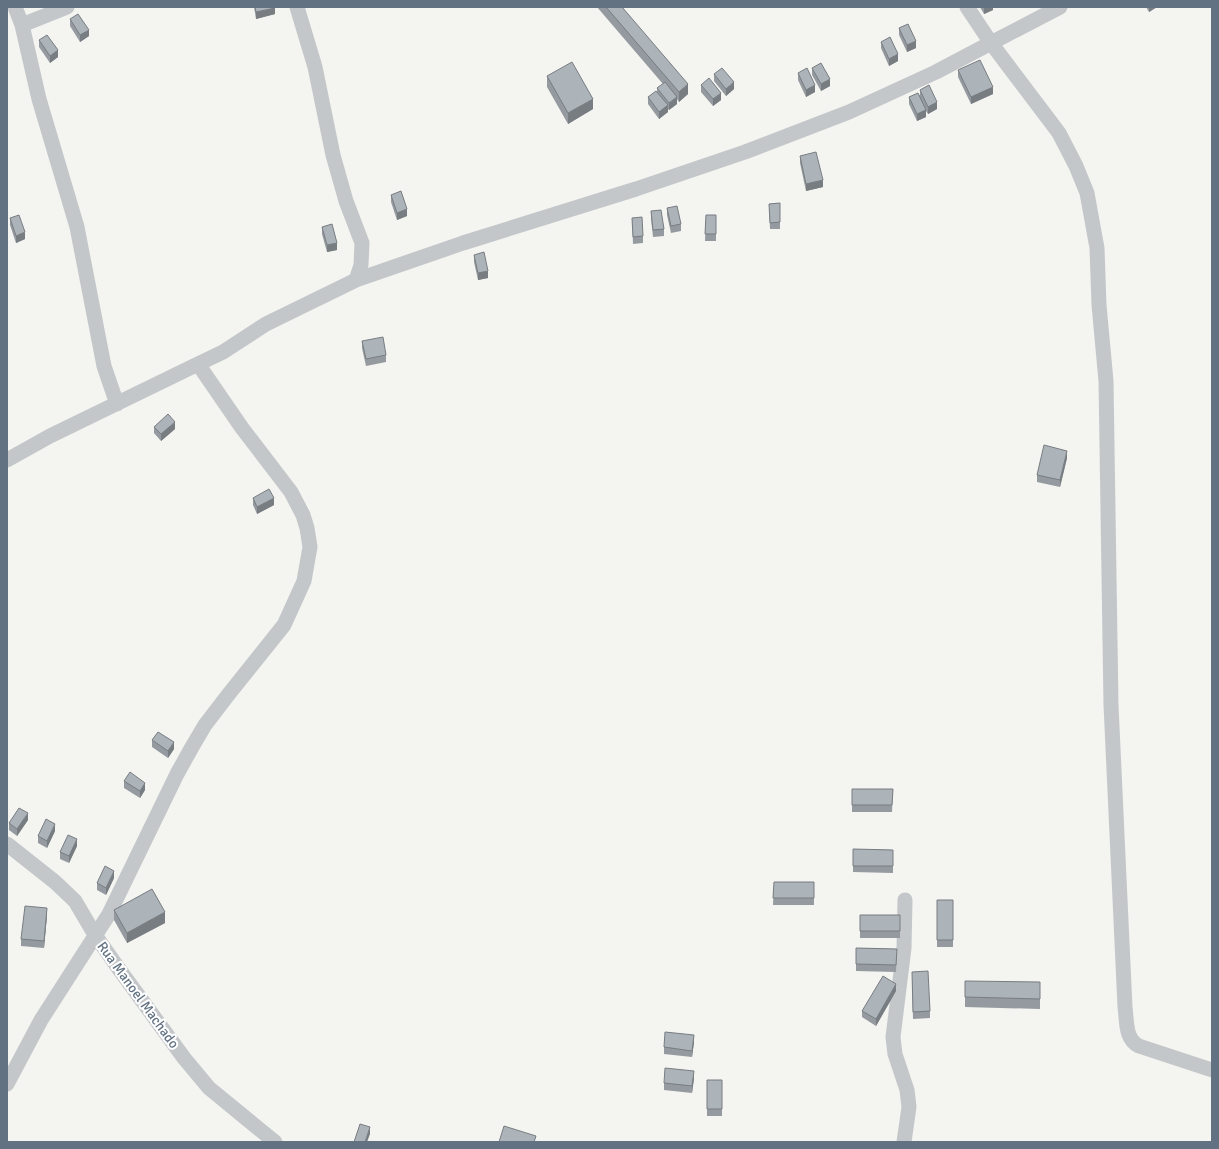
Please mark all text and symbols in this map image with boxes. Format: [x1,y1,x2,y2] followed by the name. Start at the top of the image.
[94,938,182,1052] street label: Rua Manoel Machado

